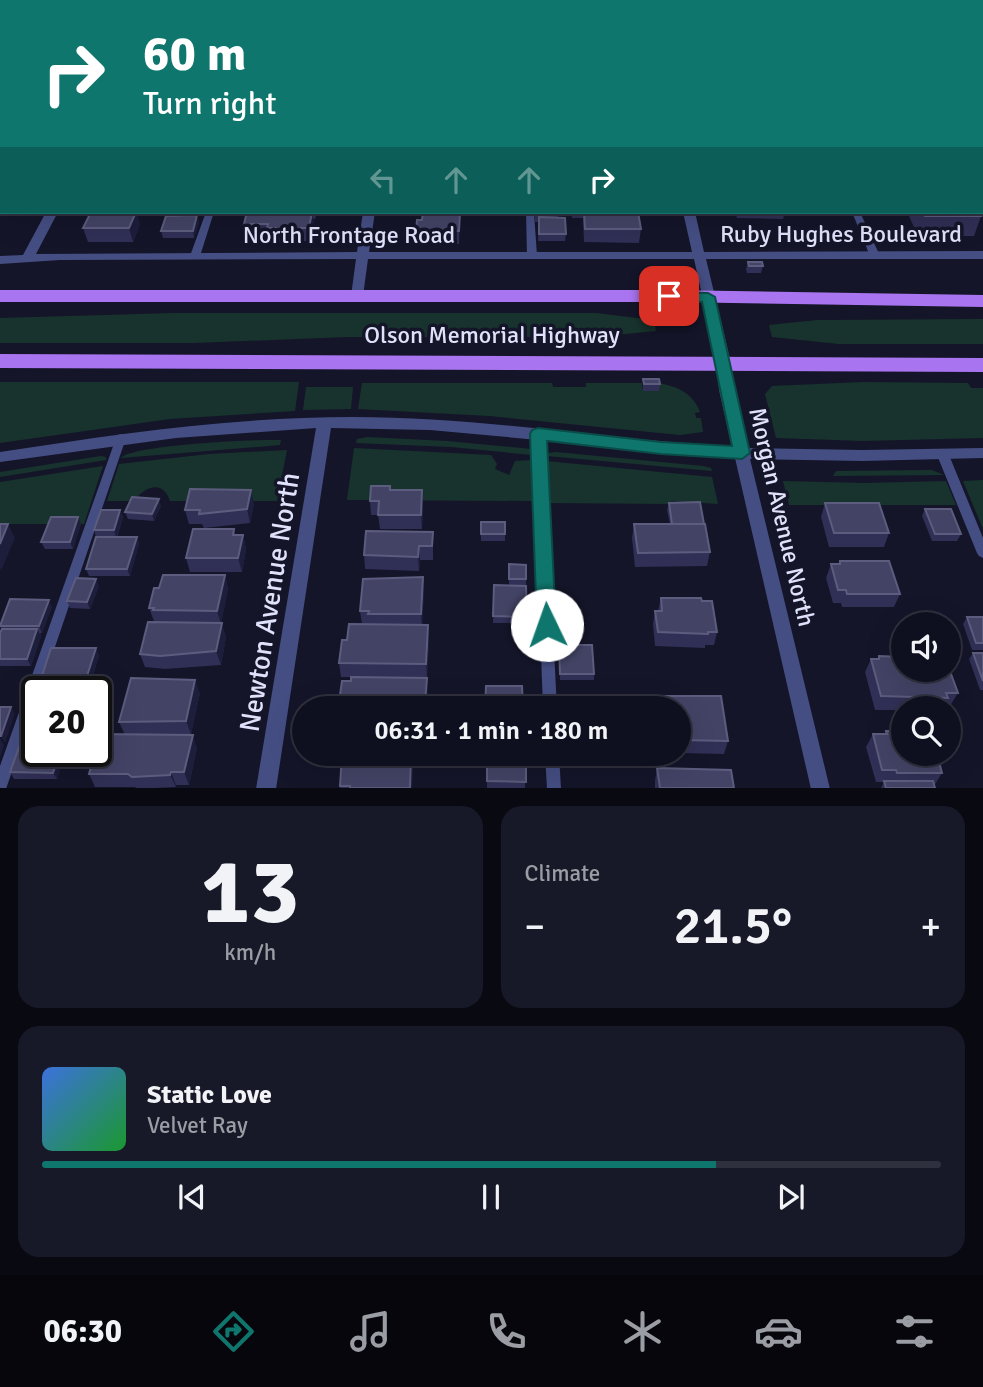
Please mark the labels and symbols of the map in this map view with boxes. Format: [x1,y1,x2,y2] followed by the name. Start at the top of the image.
[720,219,962,249] street label: Ruby Hughes Boulevard
[243,220,455,250] street label: North Frontage Road
[639,266,699,326] pin
[364,320,620,350] street label: Olson Memorial Highway
[742,405,822,629] street label: Morgan Avenue North
[233,470,307,734] street label: Newton Avenue North
[510,588,584,662] position arrow
[21,676,112,767] speed limit sign: 20

